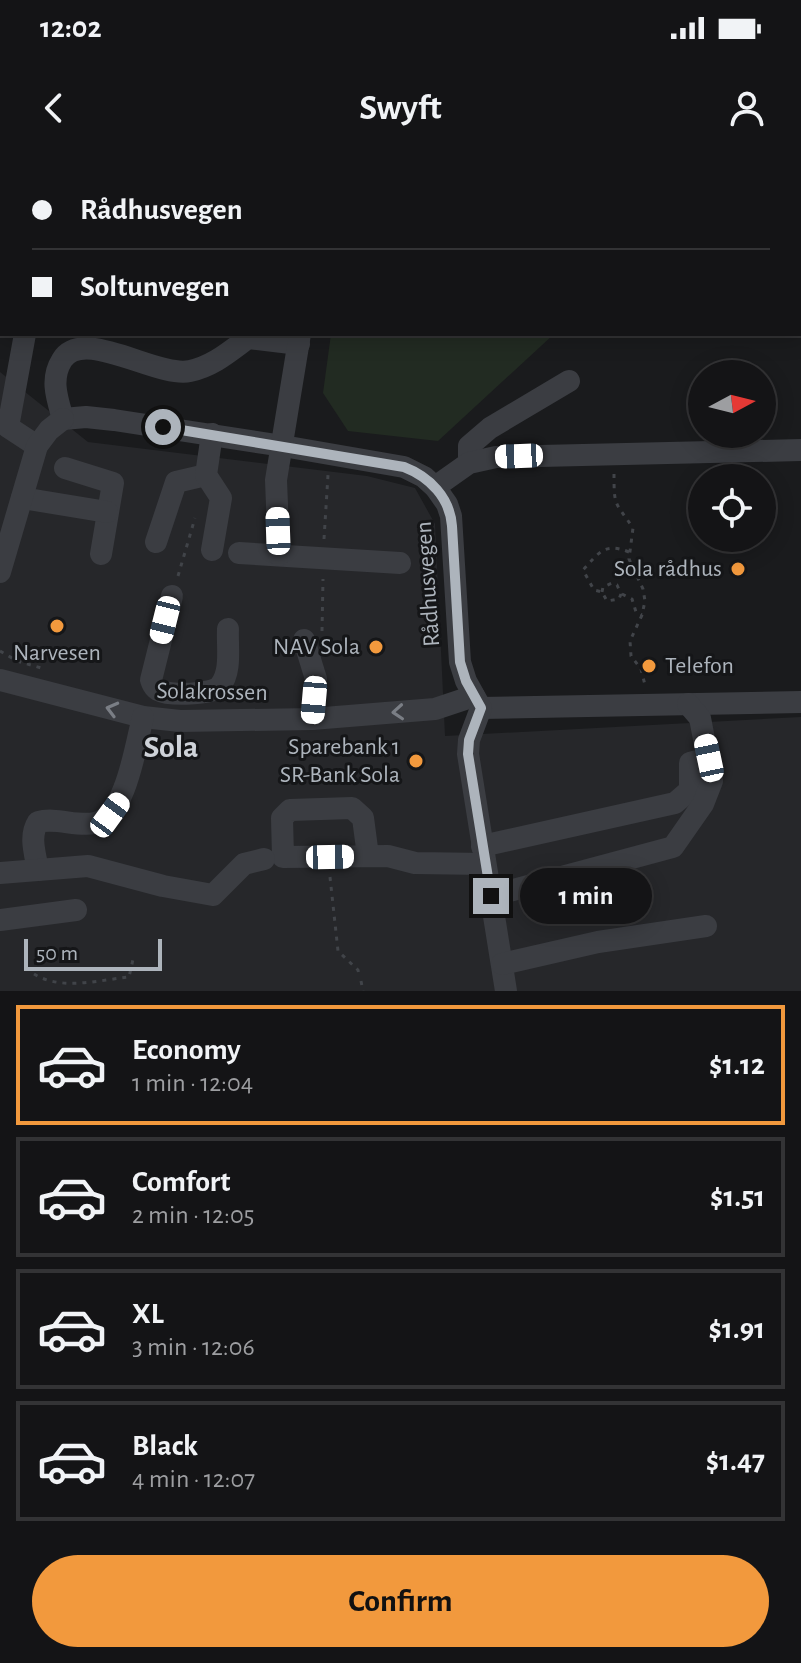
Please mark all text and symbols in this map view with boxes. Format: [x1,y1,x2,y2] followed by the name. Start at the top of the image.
[40,13,102,43] text: 12:02
[32,86,76,130] icon: back
[725,86,769,130] icon: person
[359,90,442,126] text: Swyft
[80,195,243,225] text: Rådhusvegen
[80,272,230,302] text: Soltunvegen
[688,360,776,448] north arrow
[688,360,776,552] map controls
[145,409,181,445] route start
[495,443,543,469] car
[688,464,776,552] button: locate
[265,507,291,555] car
[412,520,444,648] street label: Rådhusvegen
[614,557,722,581] place label: Sola rådhus
[729,560,747,578] marker: Sola rådhus
[148,594,182,646] car
[48,617,66,635] marker: Narvesen
[273,635,360,659] place label: NAV Sola
[367,638,385,656] marker: NAV Sola
[13,641,101,665] place label: Narvesen
[665,654,734,678] place label: Telefon
[640,657,658,675] marker: Telefon
[300,675,328,725] car
[156,679,268,705] street label: Solakrossen
[106,701,119,718] one-way arrow
[391,703,404,720] one-way arrow
[143,731,199,763] district label: Sola
[692,732,726,784] car
[280,735,400,787] place label: Sparebank 1 SR-Bank Sola
[407,752,425,770] marker: Sparebank 1 SR-Bank Sola
[86,789,134,841] car
[306,845,354,869] car
[519,868,651,924] callout: 1 min
[473,878,509,914] route end
[559,883,613,909] text: 1 min
[24,935,162,971] scale bar
[36,942,78,964] text: 50 m
[36,1029,108,1101] icon: car
[132,1035,241,1065] text: Economy
[709,1050,765,1080] text: $1.12
[132,1070,253,1096] text: 1 min · 12:04
[36,1161,108,1233] icon: car
[132,1167,231,1197] text: Comfort
[710,1182,765,1212] text: $1.51
[132,1202,255,1228] text: 2 min · 12:05
[36,1293,108,1365] icon: car
[132,1299,164,1329] text: XL
[709,1314,765,1344] text: $1.91
[132,1334,255,1360] text: 3 min · 12:06
[36,1425,108,1497] icon: car
[132,1431,198,1461] text: Black
[706,1446,765,1476] text: $1.47
[132,1466,255,1492] text: 4 min · 12:07
[32,1555,769,1647] button: Confirm

